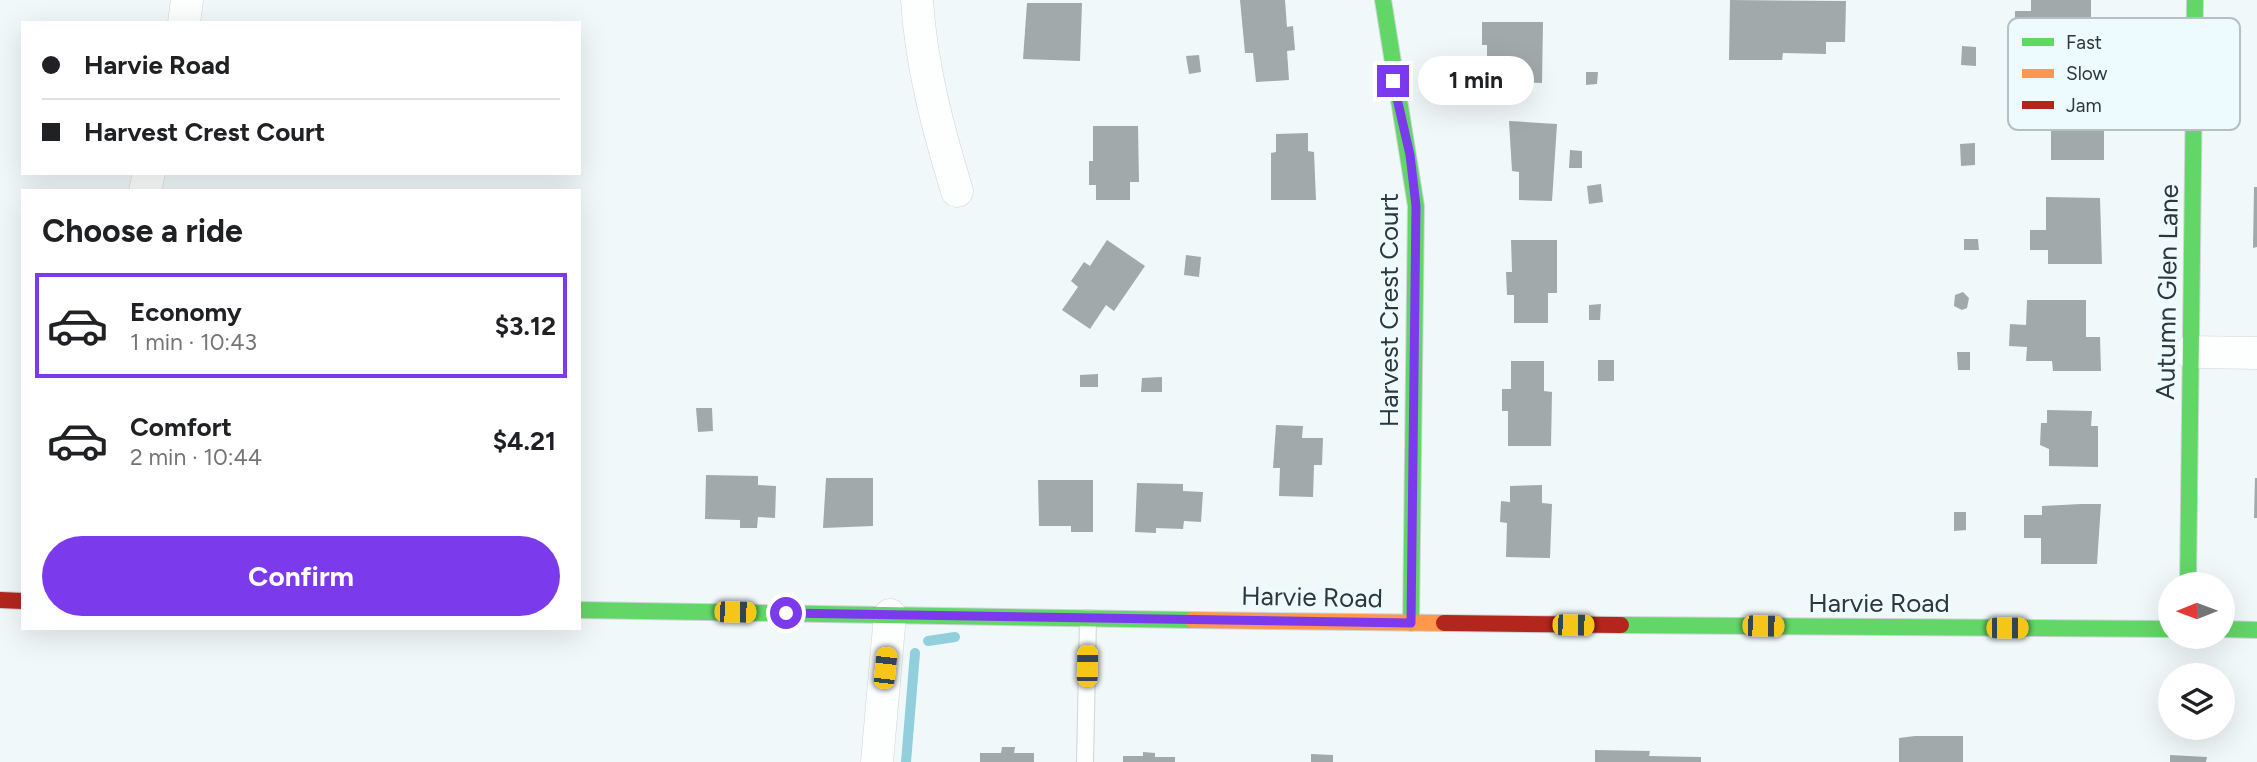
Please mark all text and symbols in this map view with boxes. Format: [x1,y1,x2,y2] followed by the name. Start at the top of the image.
[2008,18,2240,130] legend
[2066,31,2102,54] text: Fast
[84,49,230,81] text: Harvie Road
[1418,56,1533,106] callout: 1 min
[2066,62,2108,85] text: Slow
[1377,65,1409,97] route end
[1449,66,1503,94] text: 1 min
[2066,94,2102,117] text: Jam
[84,116,325,148] text: Harvest Crest Court
[2149,184,2185,400] street label: Autumn Glen Lane
[1373,193,1405,427] street label: Harvest Crest Court
[42,212,243,250] text: Choose a ride
[46,294,109,357] icon: car
[130,296,242,328] text: Economy
[495,310,556,342] text: $3.12
[130,328,257,356] text: 1 min · 10:43
[46,409,109,472] icon: car
[130,411,232,443] text: Comfort
[493,425,556,457] text: $4.21
[130,443,262,471] text: 2 min · 10:44
[42,536,560,616] button: Confirm
[2158,572,2235,649] north arrow
[2158,572,2235,740] map controls
[1241,580,1383,614] street label: Harvie Road
[1808,587,1950,619] street label: Harvie Road
[770,597,802,629] route start
[714,601,757,623] car
[1552,614,1595,636] car
[1742,615,1785,637] car
[1987,618,2029,639] car
[1077,645,1098,687] car
[873,646,898,690] car
[2158,663,2235,740] button: layers

